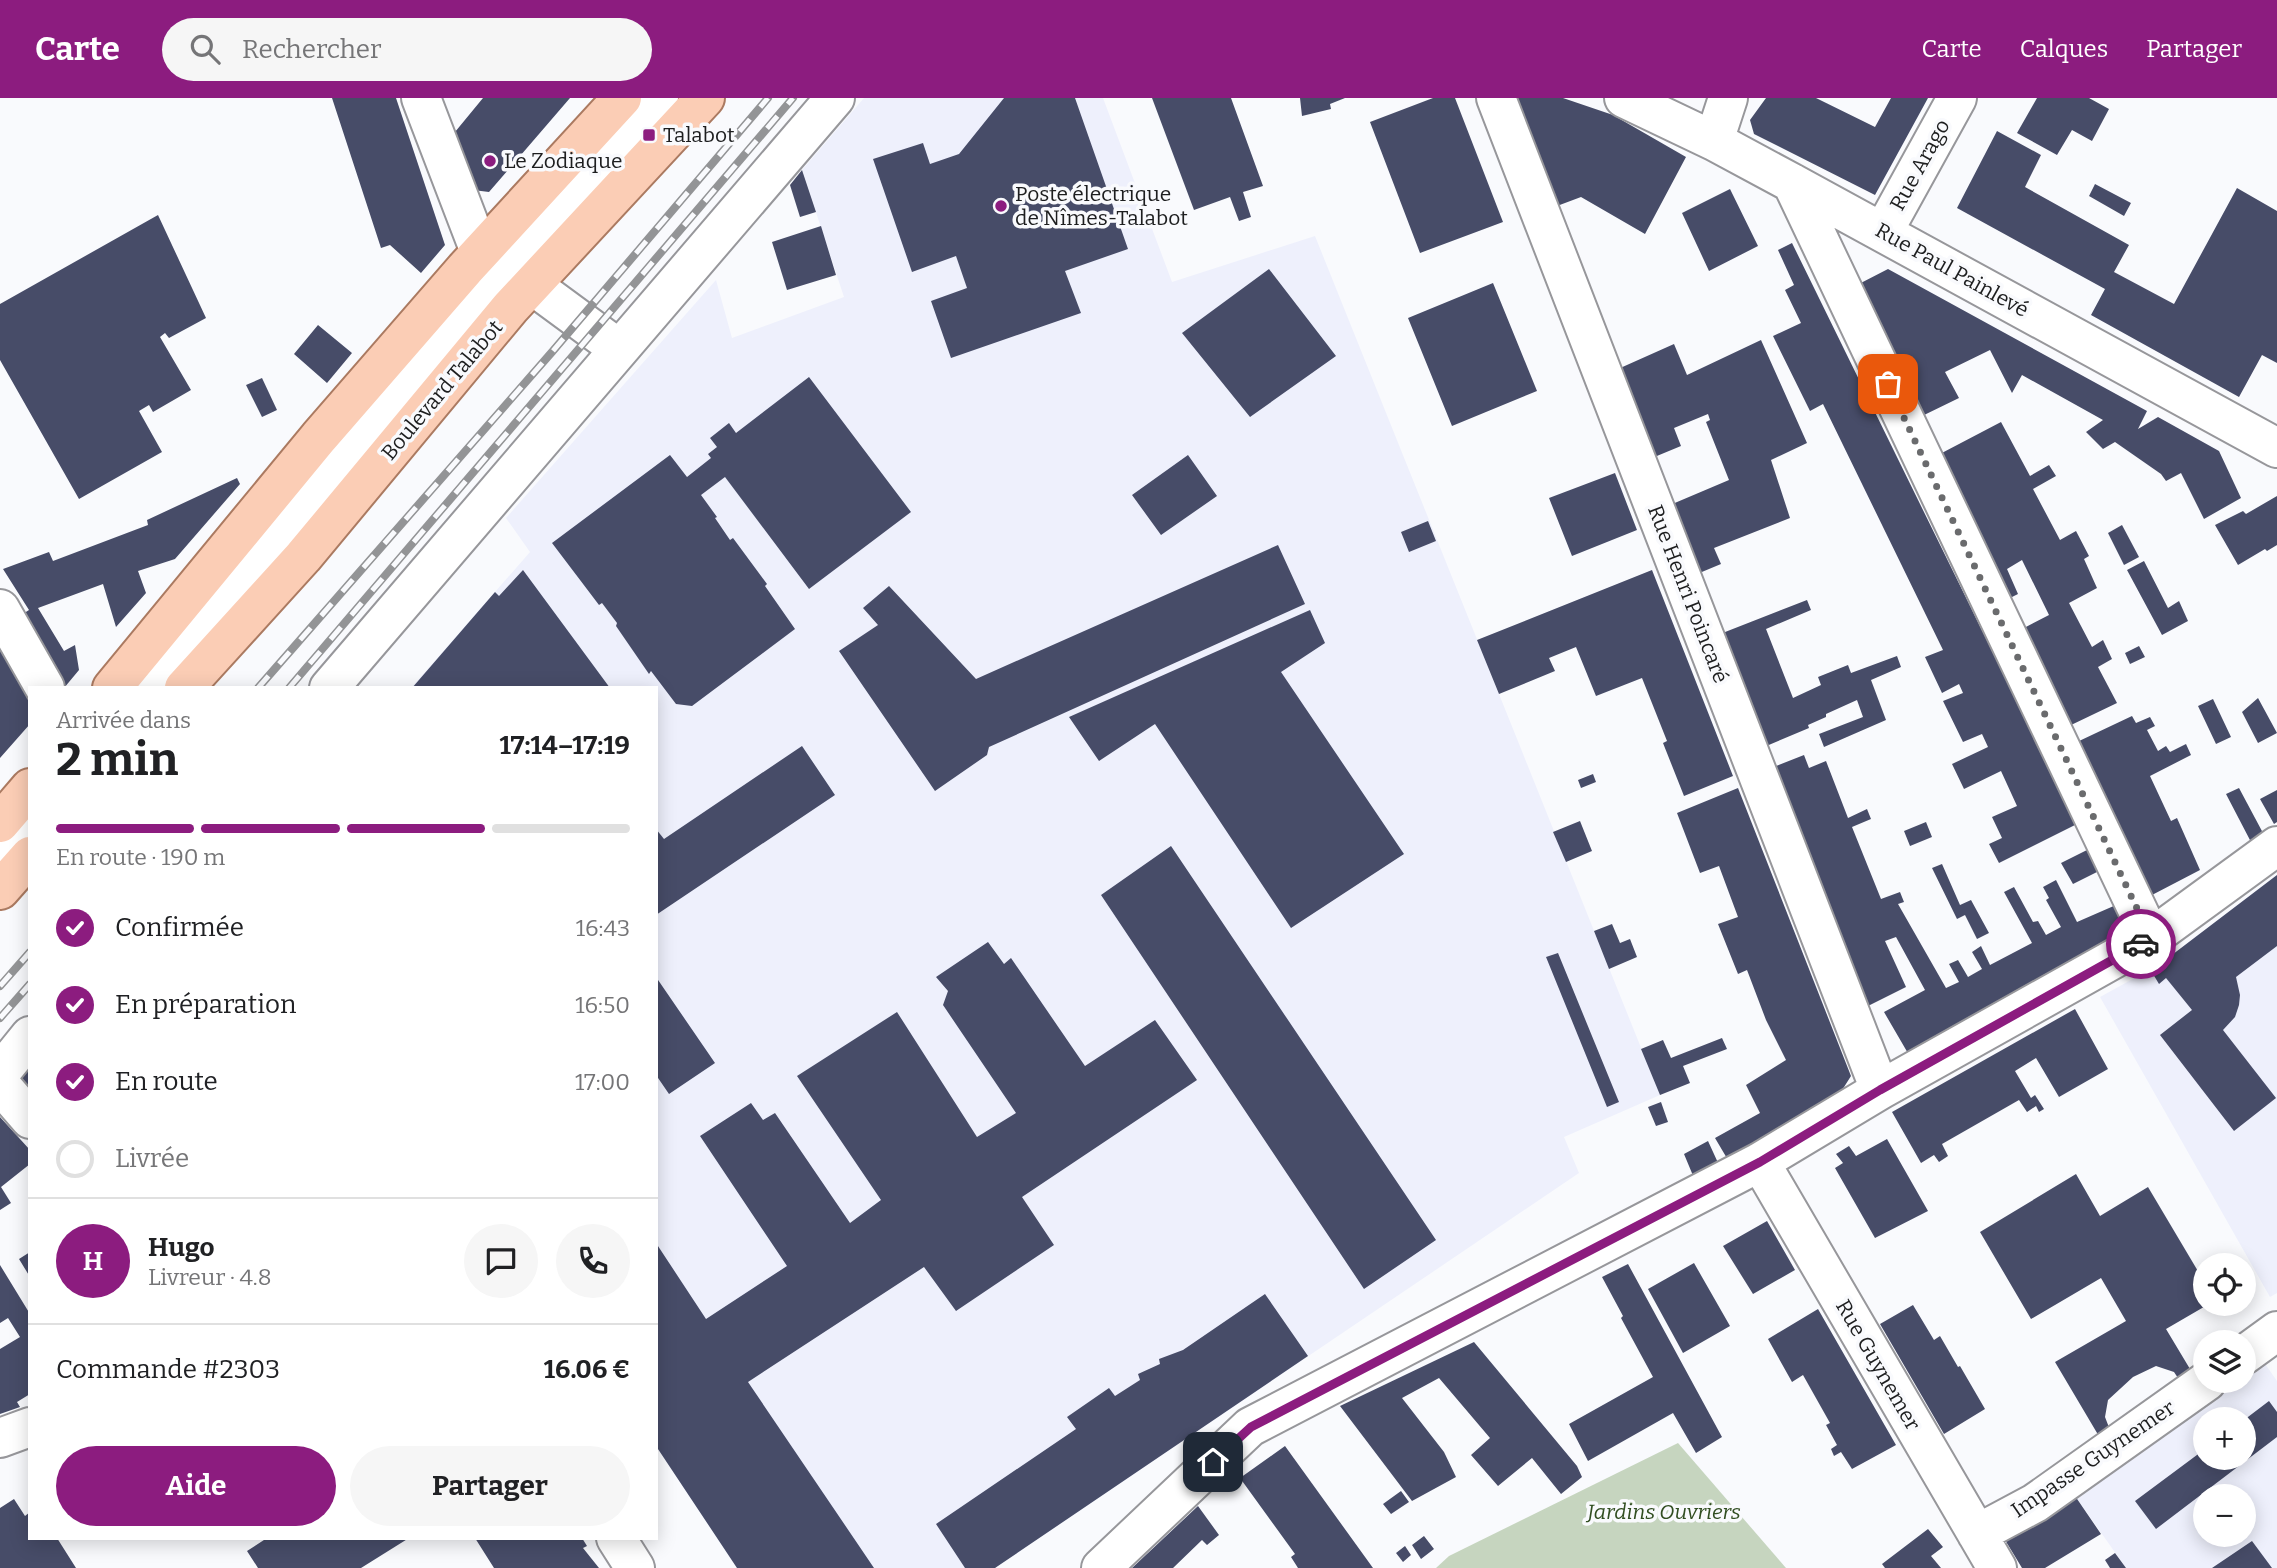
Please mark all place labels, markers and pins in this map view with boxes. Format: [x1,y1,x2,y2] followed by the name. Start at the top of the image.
[663,122,735,148] place label: Talabot
[641,127,657,143] marker: Talabot
[504,148,622,174] place label: Le Zodiaque
[482,153,498,169] marker: Le Zodiaque
[1015,181,1188,231] place label: Poste électrique de Nîmes-Talabot
[993,198,1009,214] marker: Poste électrique de Nîmes-Talabot
[1858,354,1918,414] pin
[1183,1432,1243,1492] pin

